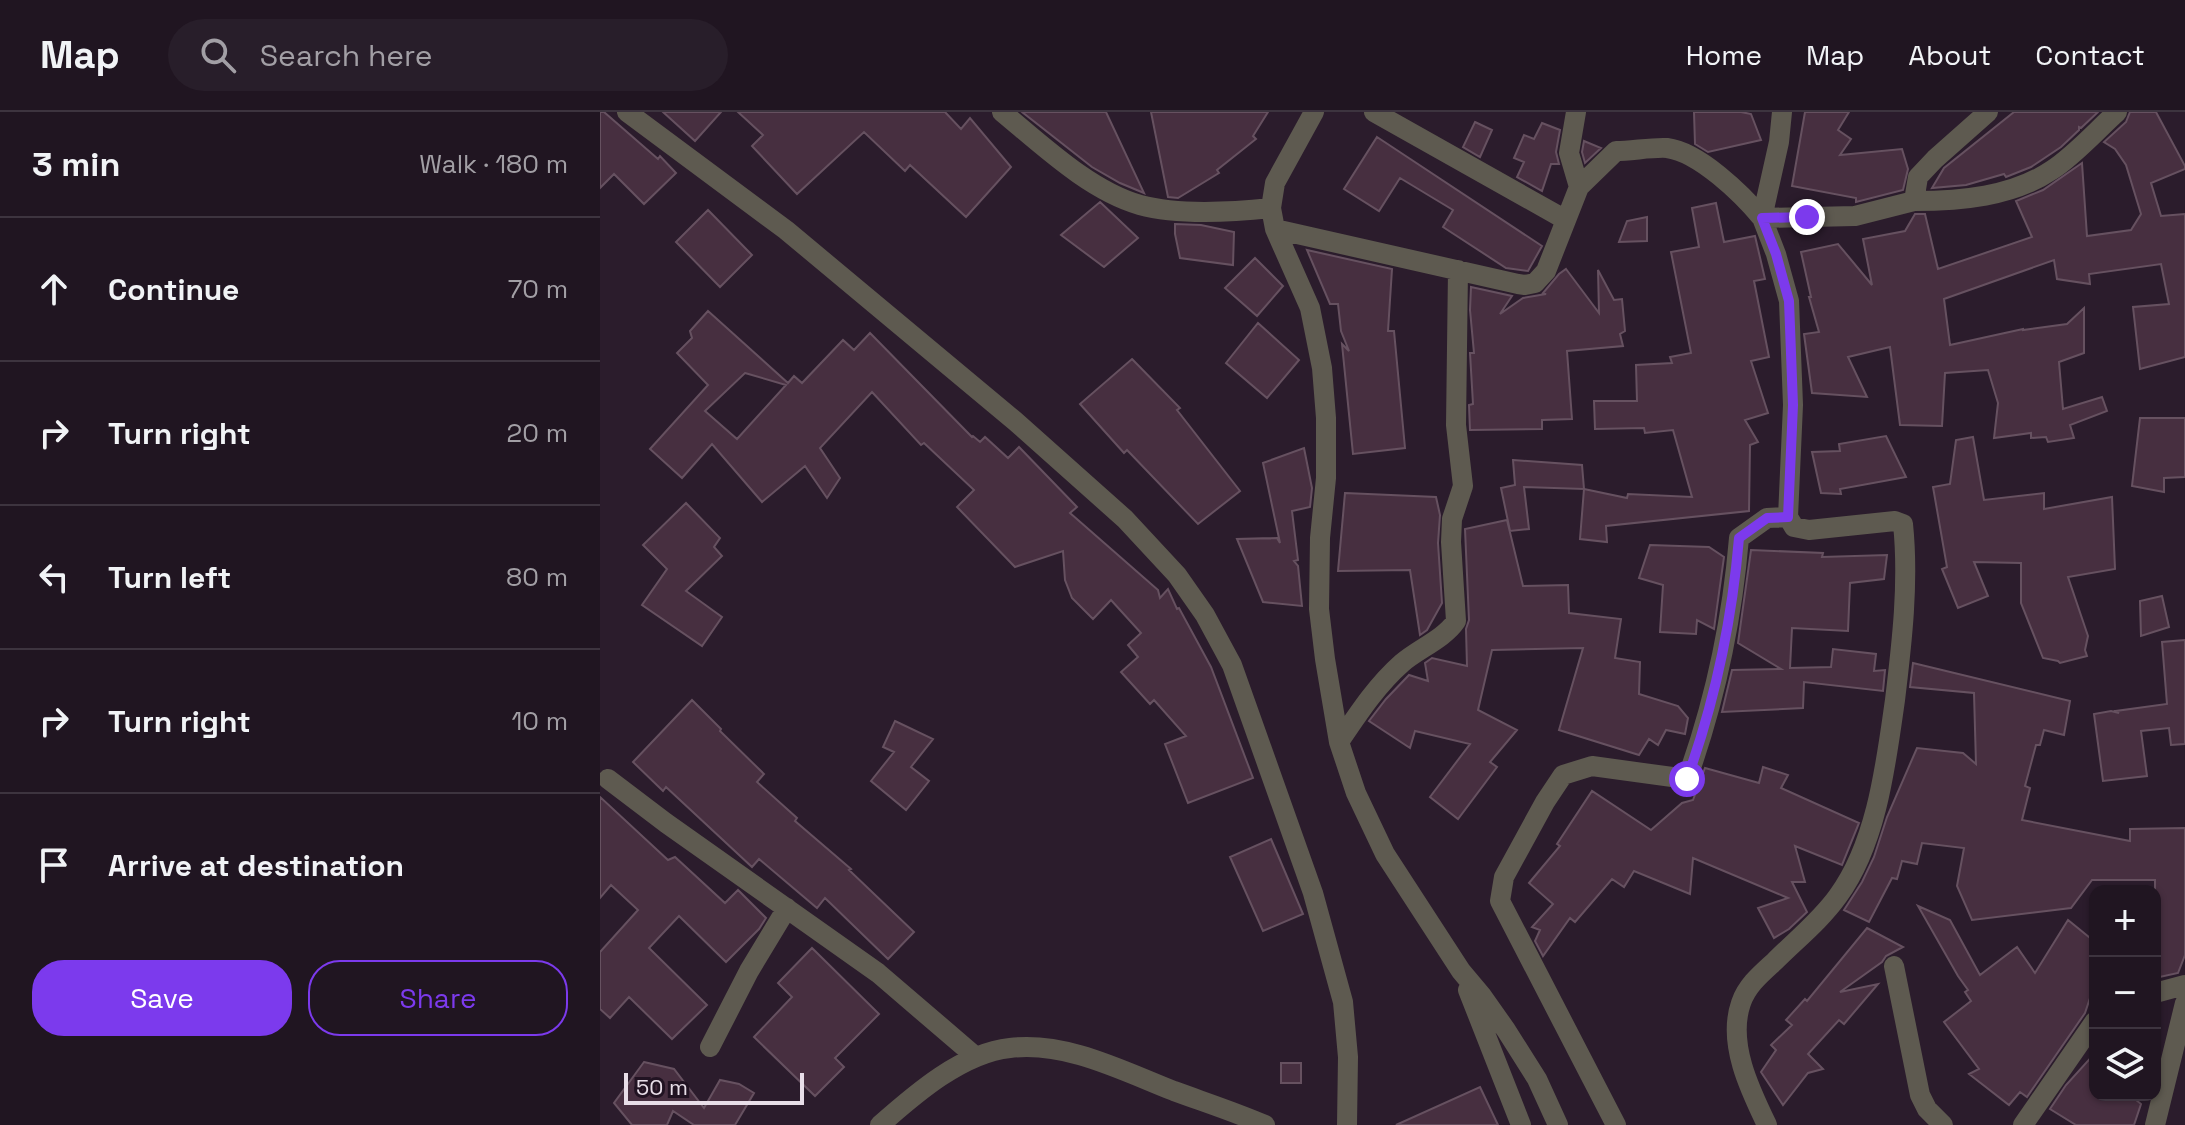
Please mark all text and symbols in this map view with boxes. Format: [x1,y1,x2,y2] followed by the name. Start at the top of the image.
[168,19,728,91] search box
[40,31,120,79] text: Map
[196,33,240,77] icon: search
[260,36,433,75] text: Search here
[1686,37,1762,73] text: Home
[1806,37,1864,73] text: Map
[1908,37,1991,73] text: About
[2035,37,2145,73] text: Contact
[32,143,120,186] text: 3 min
[419,147,568,181] text: Walk · 180 m
[1789,199,1825,235] route end
[32,267,76,311] icon: ahead
[108,270,239,309] text: Continue
[508,272,568,306] text: 70 m
[32,411,76,455] icon: right
[108,414,251,453] text: Turn right
[507,416,568,450] text: 20 m
[32,555,76,599] icon: left
[108,558,231,597] text: Turn left
[506,560,568,594] text: 80 m
[32,699,76,743] icon: right
[108,702,251,741] text: Turn right
[511,704,568,738] text: 10 m
[1669,761,1705,797] route start
[32,843,76,887] icon: arrive
[108,846,404,885] text: Arrive at destination
[2089,885,2161,1101] map controls
[2089,885,2161,957] button: +
[2089,957,2161,1029] button: −
[32,960,292,1036] button: Save
[308,960,568,1036] button: Share
[2089,1029,2161,1101] button: layers
[624,1069,804,1105] scale bar
[636,1073,688,1101] text: 50 m

